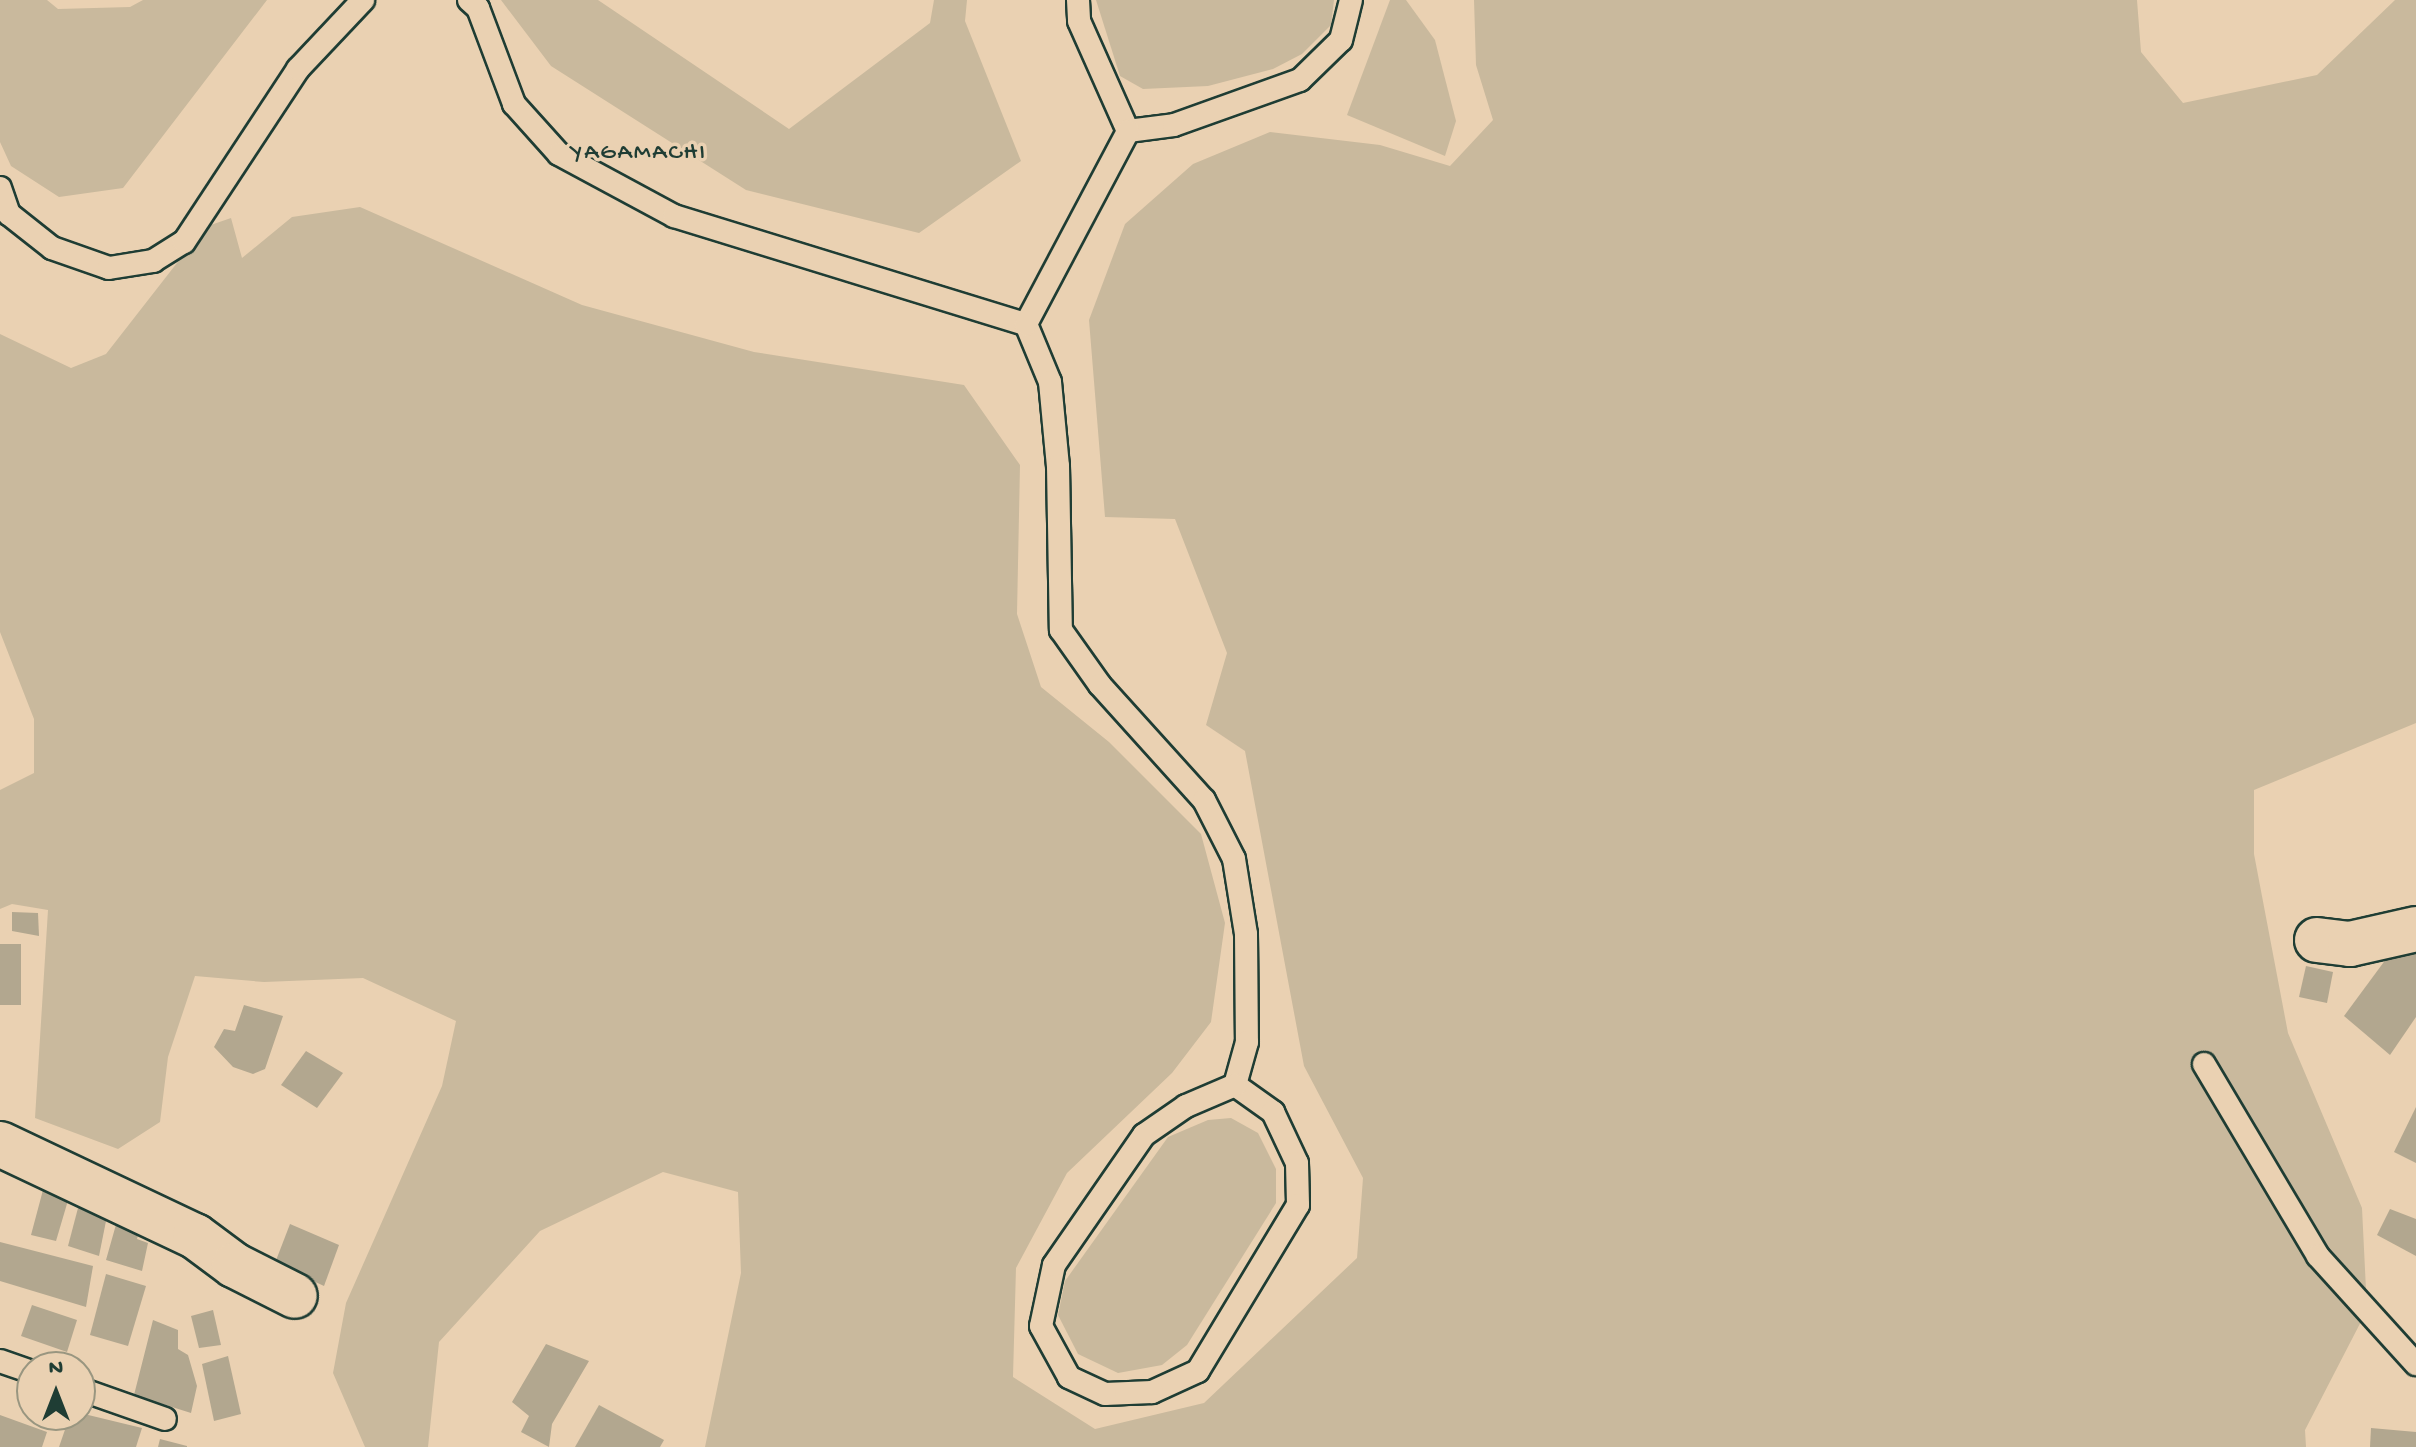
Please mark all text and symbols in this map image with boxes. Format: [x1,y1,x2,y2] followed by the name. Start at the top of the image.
[571,140,707,168] district label: YAGAMACHI
[16,1351,96,1431] north arrow
[49,1356,63,1382] text: N

